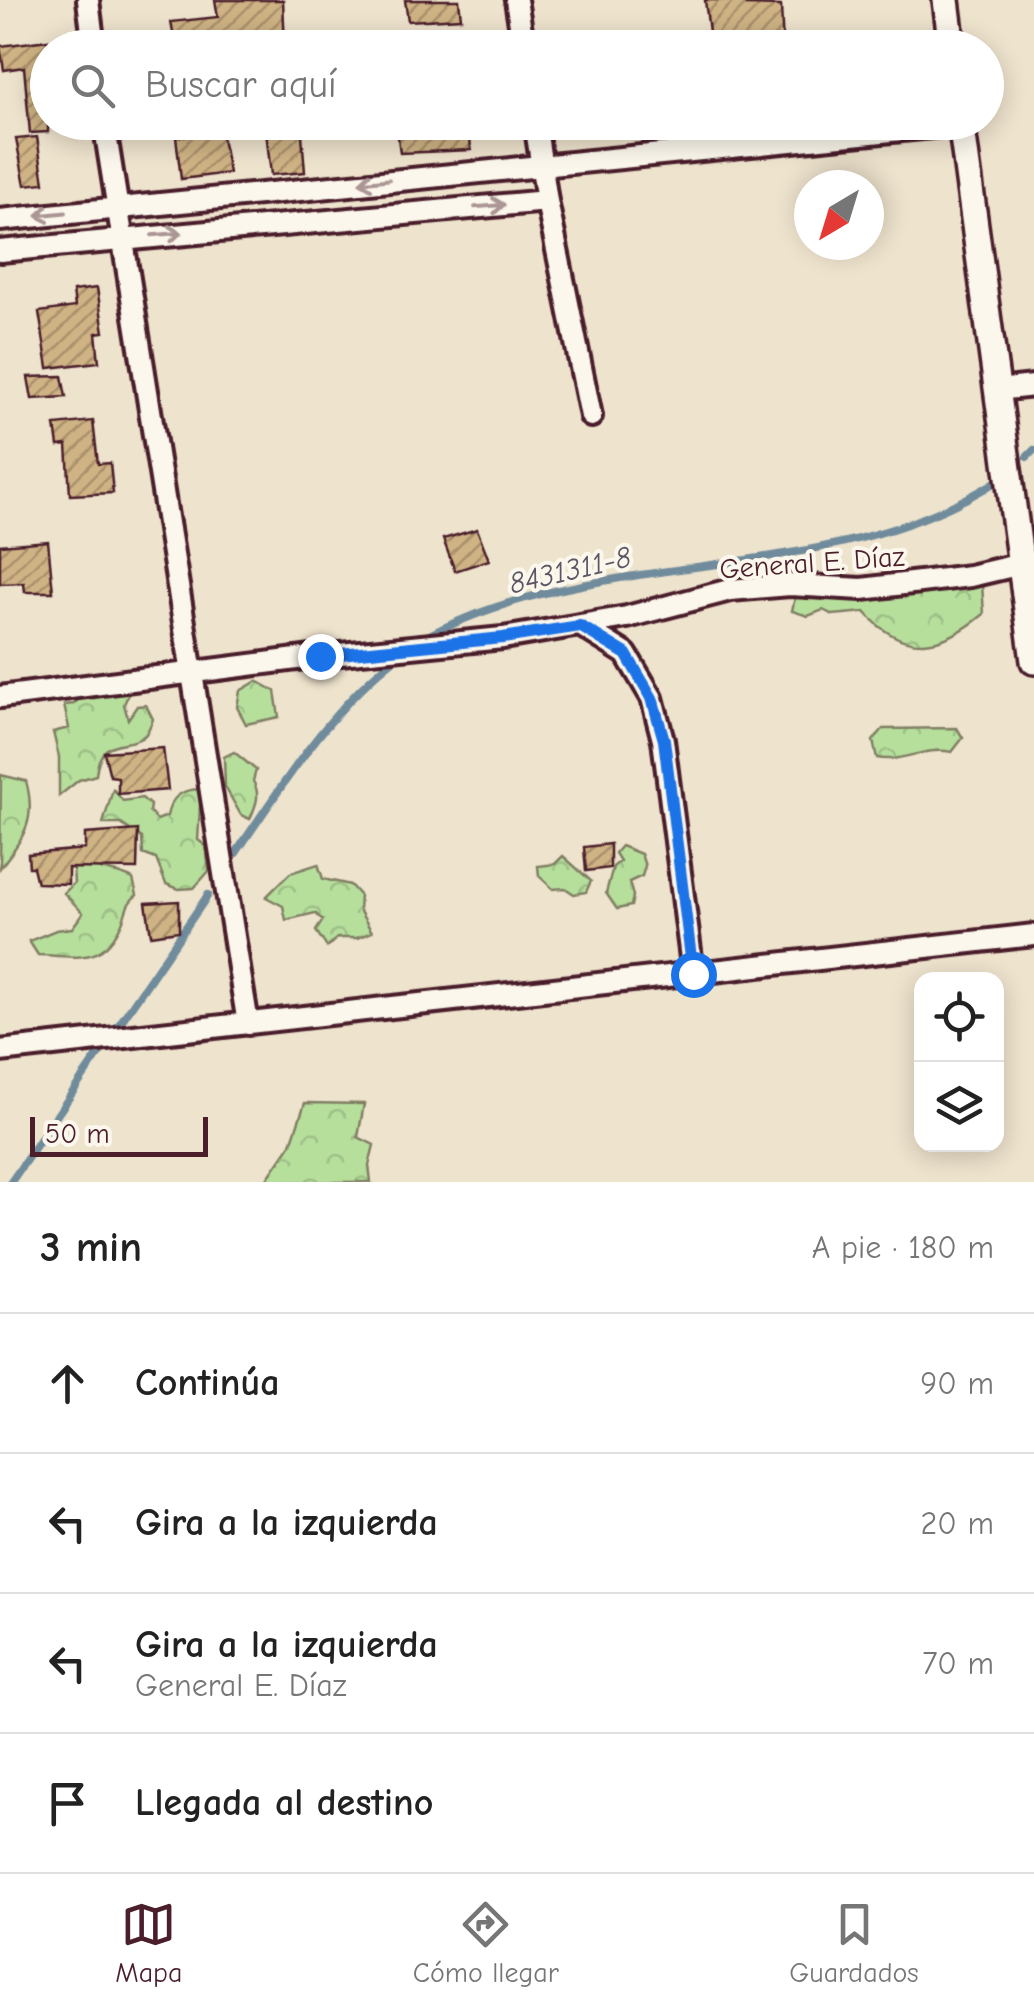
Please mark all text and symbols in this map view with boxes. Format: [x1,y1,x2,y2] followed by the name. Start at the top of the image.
[30,30,1004,140] search box
[65,58,120,113] icon: search
[145,63,337,107] text: Buscar aquí
[794,170,884,260] north arrow
[359,172,391,191] one-way arrow
[474,196,506,215] one-way arrow
[35,205,68,224] one-way arrow
[150,225,182,244] one-way arrow
[506,539,635,601] water label: 8431311-8
[719,541,906,585] street label: General E. Díaz
[298,634,344,680] route end
[671,952,717,998] route start
[914,972,1004,1152] map controls
[914,972,1004,1062] button: locate
[914,1062,1004,1152] button: layers
[30,1112,208,1156] scale bar
[45,1118,110,1150] text: 50 m
[40,1223,142,1272] text: 3 min
[812,1229,994,1266] text: A pie · 180 m
[40,1356,95,1411] icon: ahead
[135,1361,279,1405] text: Continúa
[920,1365,994,1402] text: 90 m
[40,1496,95,1551] icon: left
[135,1501,438,1545] text: Gira a la izquierda
[921,1505,994,1542] text: 20 m
[135,1623,438,1667] text: Gira a la izquierda
[40,1636,95,1691] icon: left
[922,1645,994,1682] text: 70 m
[135,1667,347,1704] text: General E. Díaz
[40,1776,95,1831] icon: arrive
[135,1781,433,1825] text: Llegada al destino
[115,1897,182,1989] tab: Mapa
[413,1897,559,1989] tab: Cómo llegar
[789,1897,919,1989] tab: Guardados

